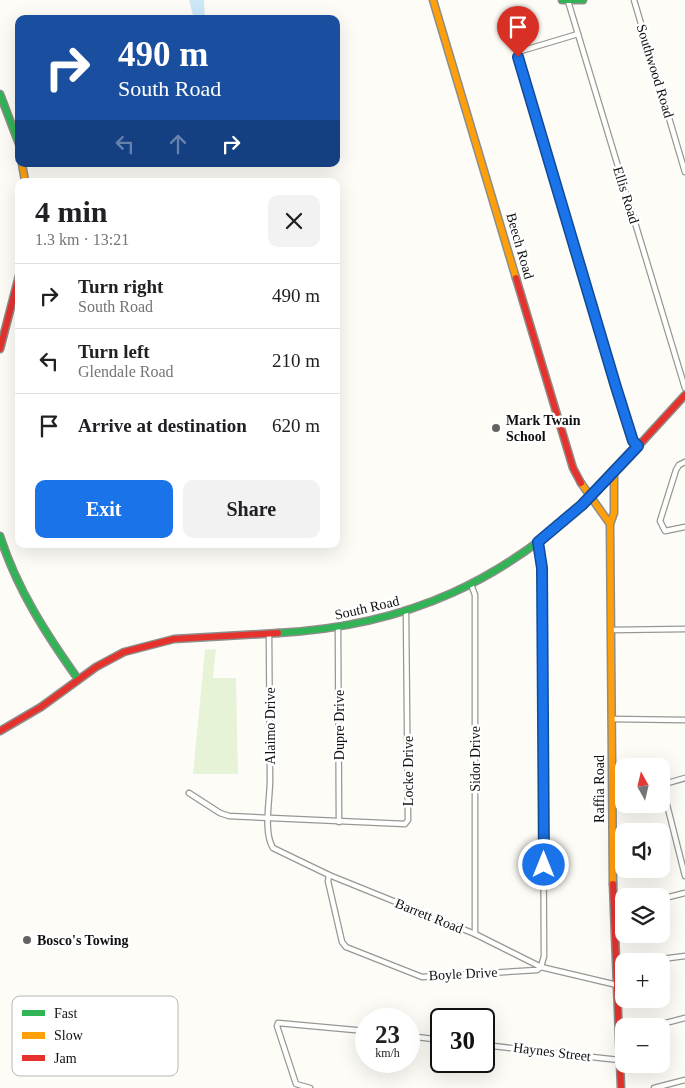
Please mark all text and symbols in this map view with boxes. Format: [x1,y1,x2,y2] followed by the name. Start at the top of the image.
[497,6,539,57] pin
[504,13,532,41] icon: arrive
[634,23,676,119] street label: Southwood Road
[35,35,100,100] icon: right
[118,35,208,74] text: 490 m
[118,76,221,101] text: South Road
[111,130,139,158] icon: left
[164,130,192,158] icon: ahead
[217,130,245,158] icon: right
[610,165,642,225] street label: Ellis Road
[35,195,108,228] text: 4 min
[268,195,320,247] button: close
[503,211,537,281] street label: Beech Road
[35,231,129,248] text: 1.3 km · 13:21
[78,276,163,297] text: Turn right
[35,282,63,310] icon: right
[272,285,320,306] text: 490 m
[78,298,153,315] text: South Road
[78,341,150,362] text: Turn left
[35,347,63,375] icon: left
[272,350,320,371] text: 210 m
[78,363,174,380] text: Glendale Road
[35,412,63,440] icon: arrive
[506,413,581,444] place label: Mark Twain School
[78,415,247,436] text: Arrive at destination
[272,415,320,436] text: 620 m
[490,422,502,434] marker: Mark Twain School
[35,480,173,538] button: Exit
[183,480,320,538] button: Share
[333,593,401,623] street label: South Road
[263,687,278,765] street label: Alaimo Drive
[332,690,347,760] street label: Dupre Drive
[468,726,483,792] street label: Sidor Drive
[401,736,416,806] street label: Locke Drive
[592,755,607,823] street label: Raffia Road
[615,758,670,812] north arrow
[615,758,670,1073] map controls
[615,823,670,878] button: sound
[517,838,569,890] position arrow
[615,888,670,943] button: layers
[393,896,465,936] street label: Barrett Road
[37,933,128,948] place label: Bosco's Towing
[21,934,33,946] marker: Bosco's Towing
[615,953,670,1008] button: +
[428,965,498,983] street label: Boyle Drive
[12,996,178,1076] legend
[54,1006,77,1021] text: Fast
[430,1008,495,1073] speed limit sign: 30
[615,1018,670,1073] button: −
[375,1021,400,1048] text: 23
[54,1028,84,1043] text: Slow
[512,1040,592,1064] street label: Haynes Street
[375,1046,400,1060] text: km/h
[54,1051,77,1066] text: Jam

